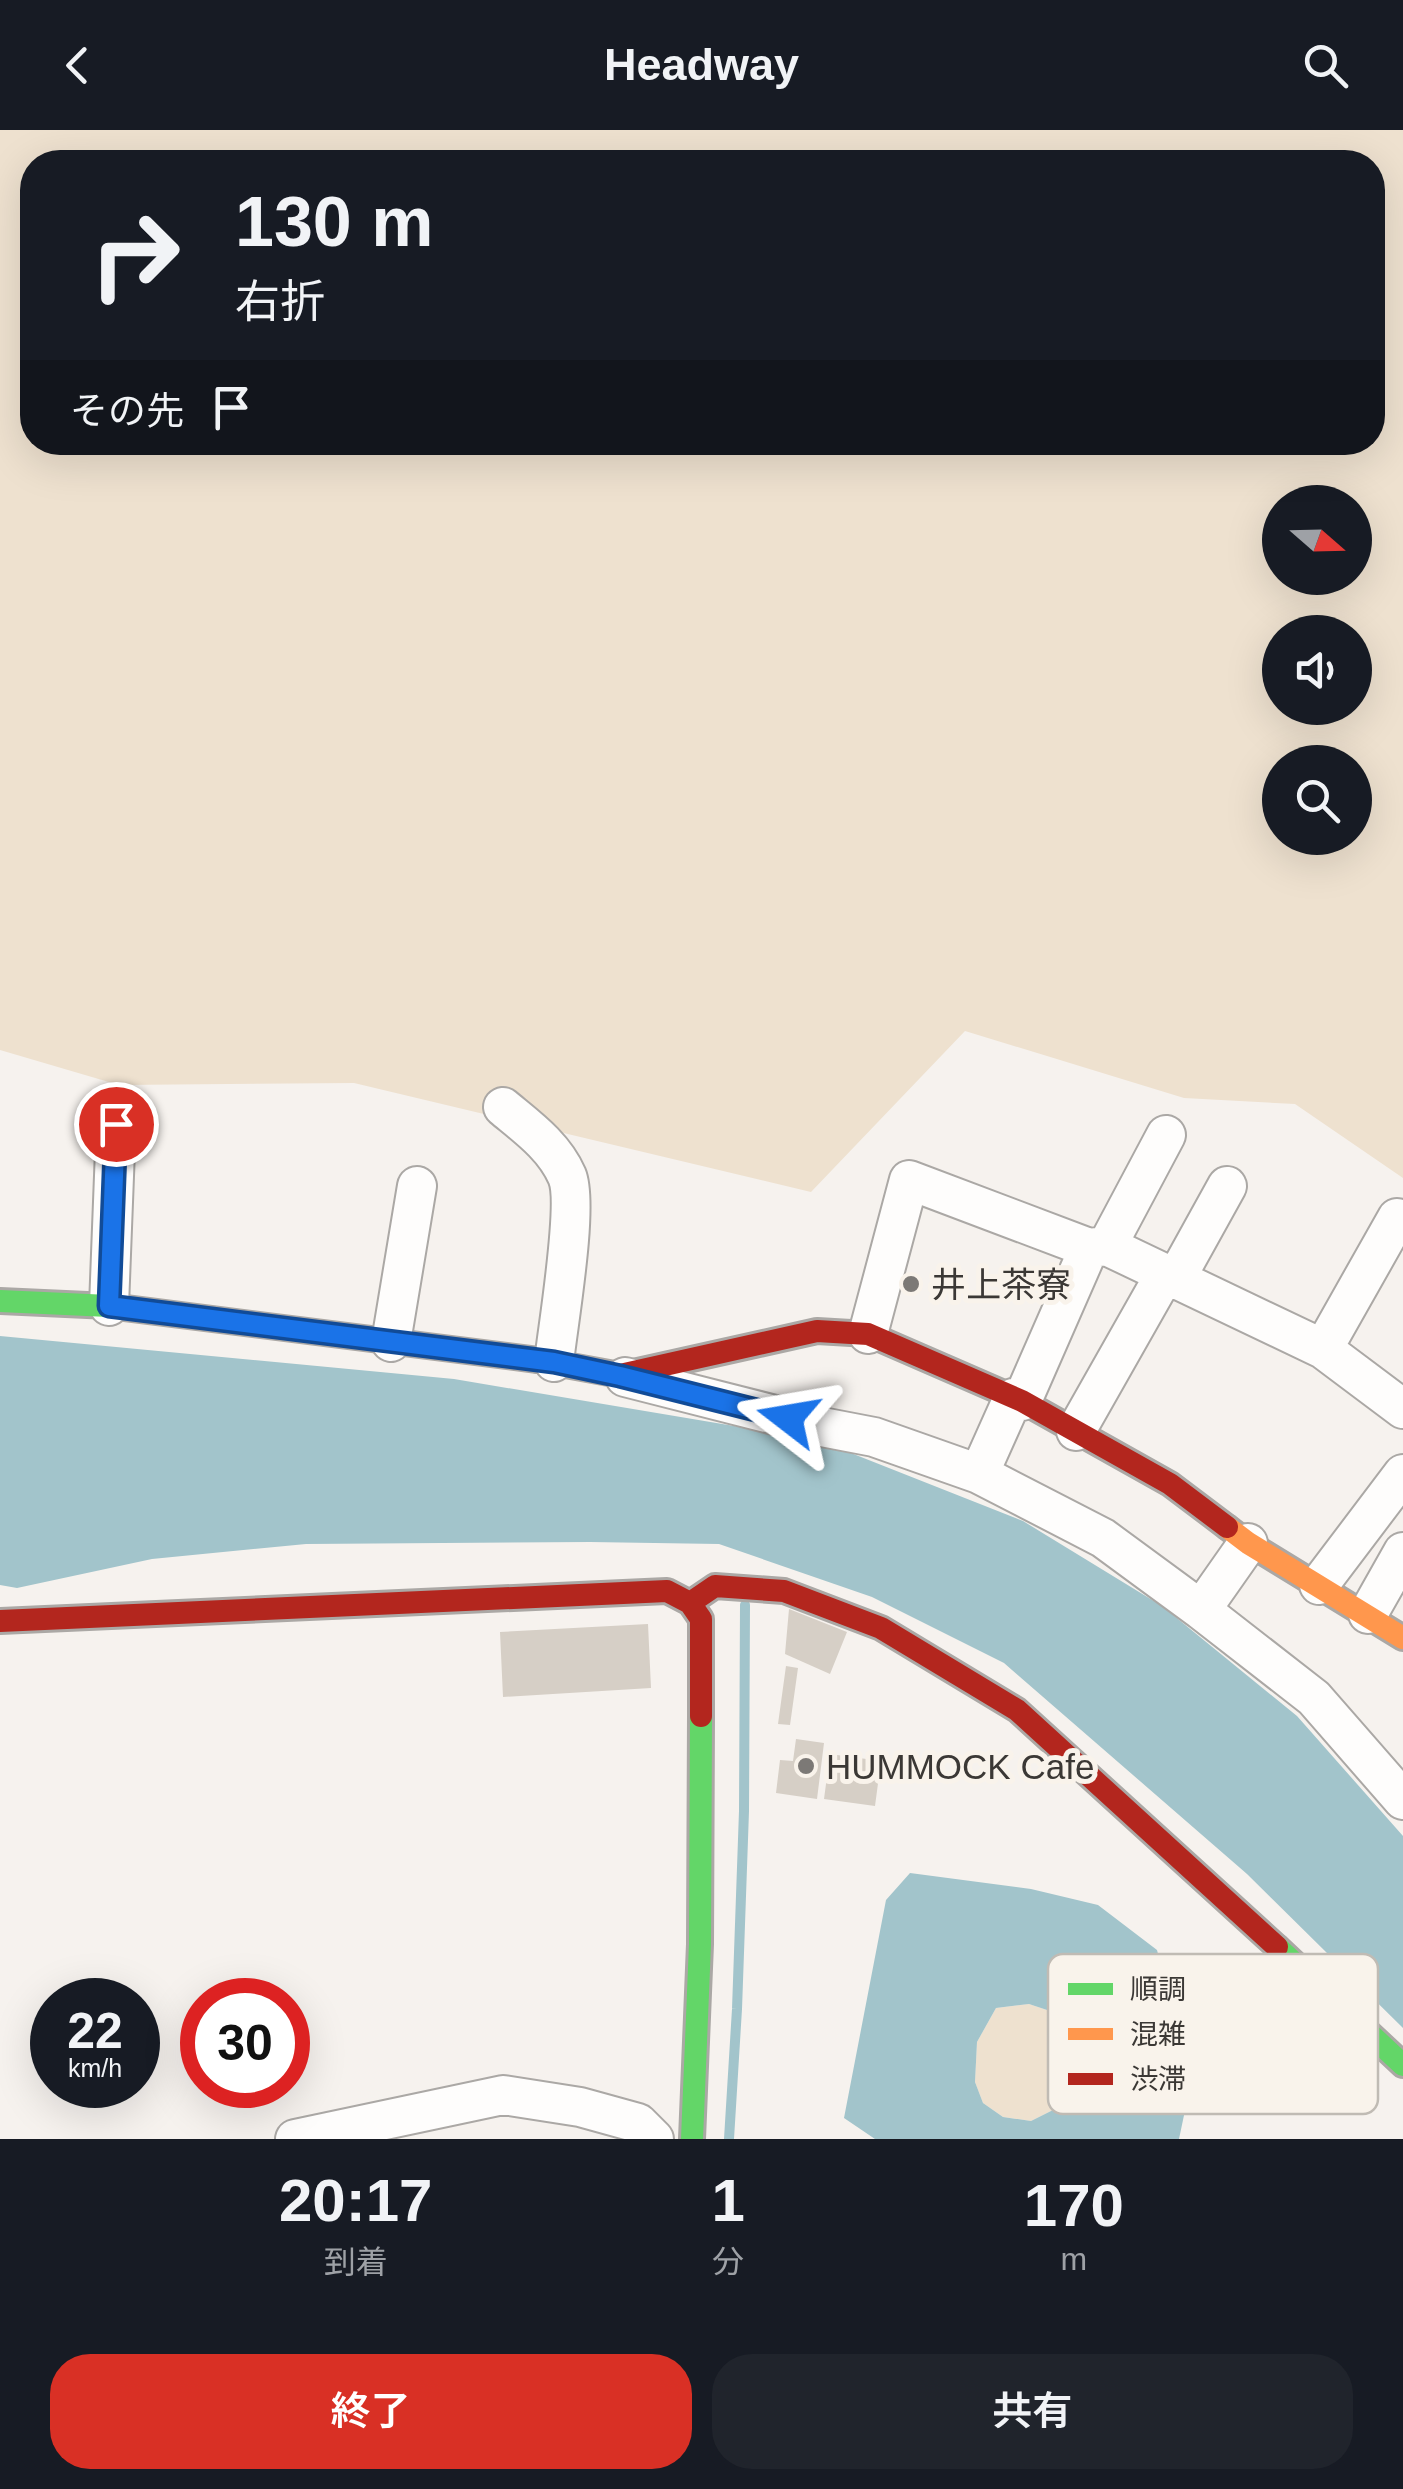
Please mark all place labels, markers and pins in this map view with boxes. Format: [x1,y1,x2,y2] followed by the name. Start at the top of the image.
[74,1082,159,1167] pin
[931,1265,1071,1304] place label: 井上茶寮
[900,1273,922,1295] marker: 井上茶寮
[826,1747,1094,1786] place label: HUMMOCK Cafe
[795,1755,817,1777] marker: HUMMOCK Cafe

